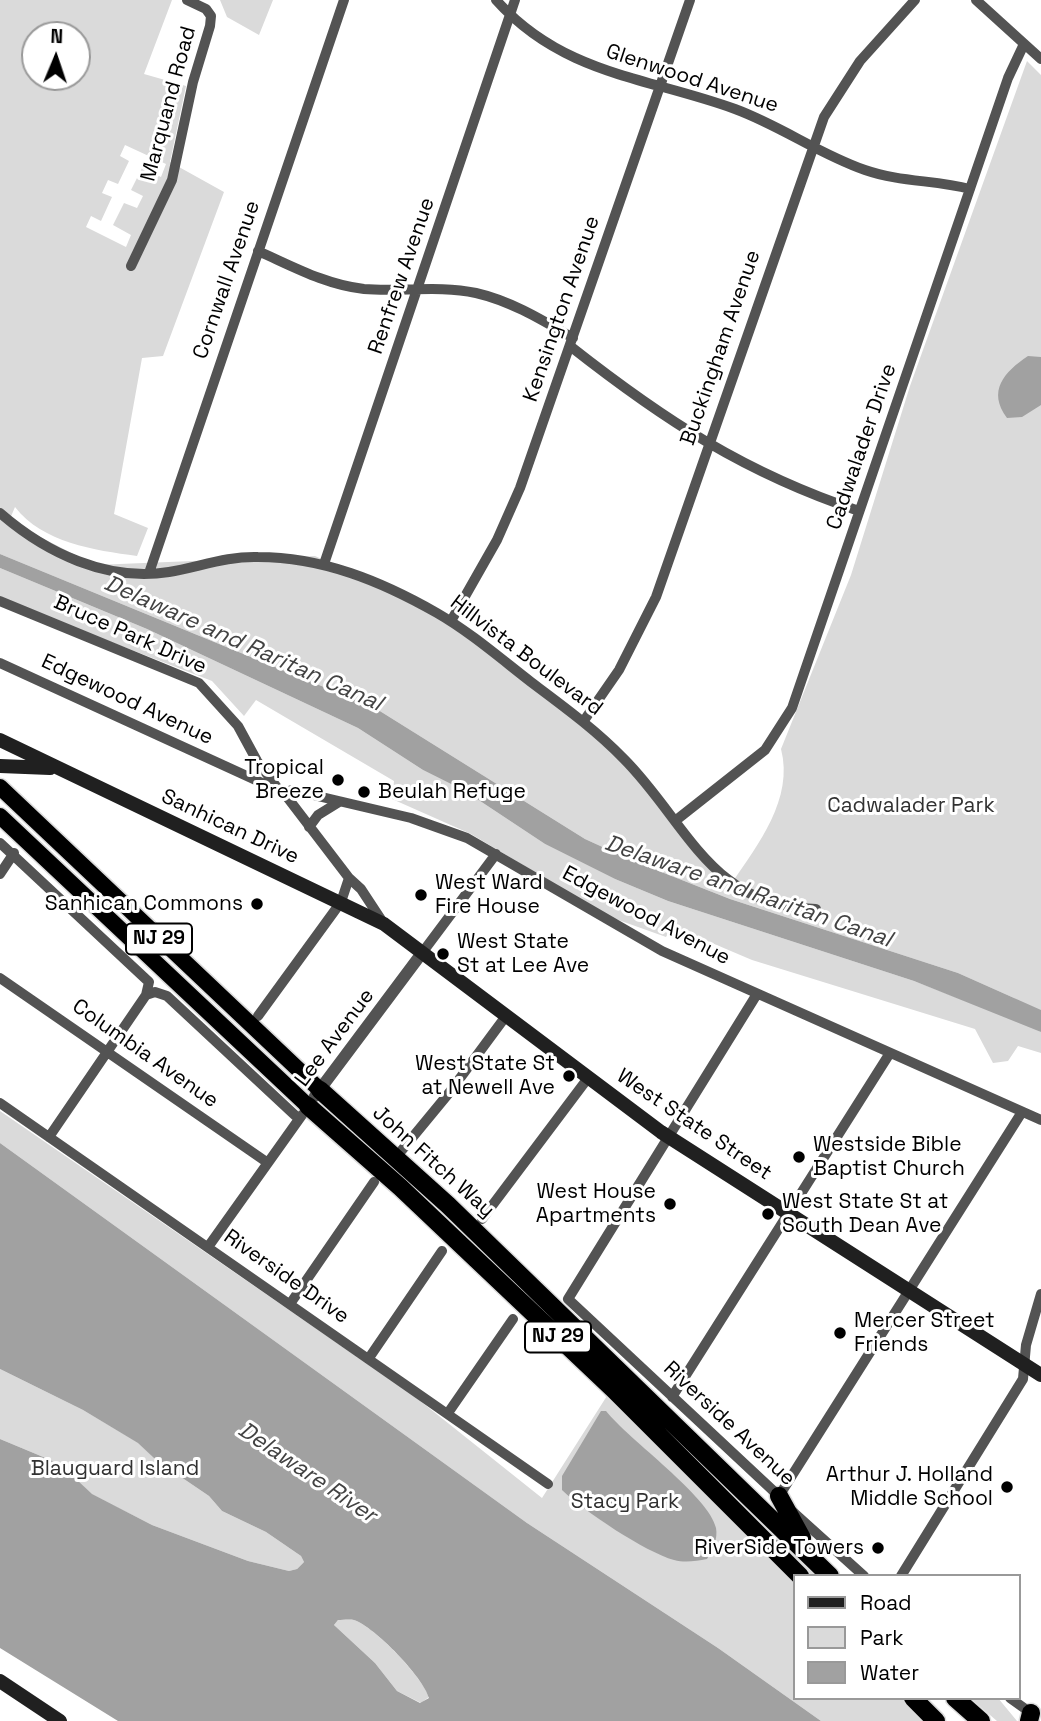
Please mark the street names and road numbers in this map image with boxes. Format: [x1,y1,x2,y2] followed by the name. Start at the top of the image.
[136,24,202,184] street label: Marquand Road
[603,39,781,119] street label: Glenwood Avenue
[363,195,441,357] street label: Renfrew Avenue
[188,198,266,362] street label: Cornwall Avenue
[518,213,606,405] street label: Kensington Avenue
[676,247,766,449] street label: Buckingham Avenue
[822,361,902,533] street label: Cadwalader Drive
[50,590,210,680] street label: Bruce Park Drive
[445,590,607,722] street label: Hillvista Boulevard
[37,649,217,751] street label: Edgewood Avenue
[157,784,303,870] street label: Sanhican Drive
[558,861,734,971] street label: Edgewood Avenue
[126,923,192,954] road number: NJ 29
[290,984,380,1092] street label: Lee Avenue
[67,994,223,1114] street label: Columbia Avenue
[612,1064,776,1186] street label: West State Street
[367,1101,499,1223] street label: John Fitch Way
[218,1224,354,1330] street label: Riverside Drive
[525,1322,591,1352] road number: NJ 29
[658,1356,800,1492] street label: Riverside Avenue

